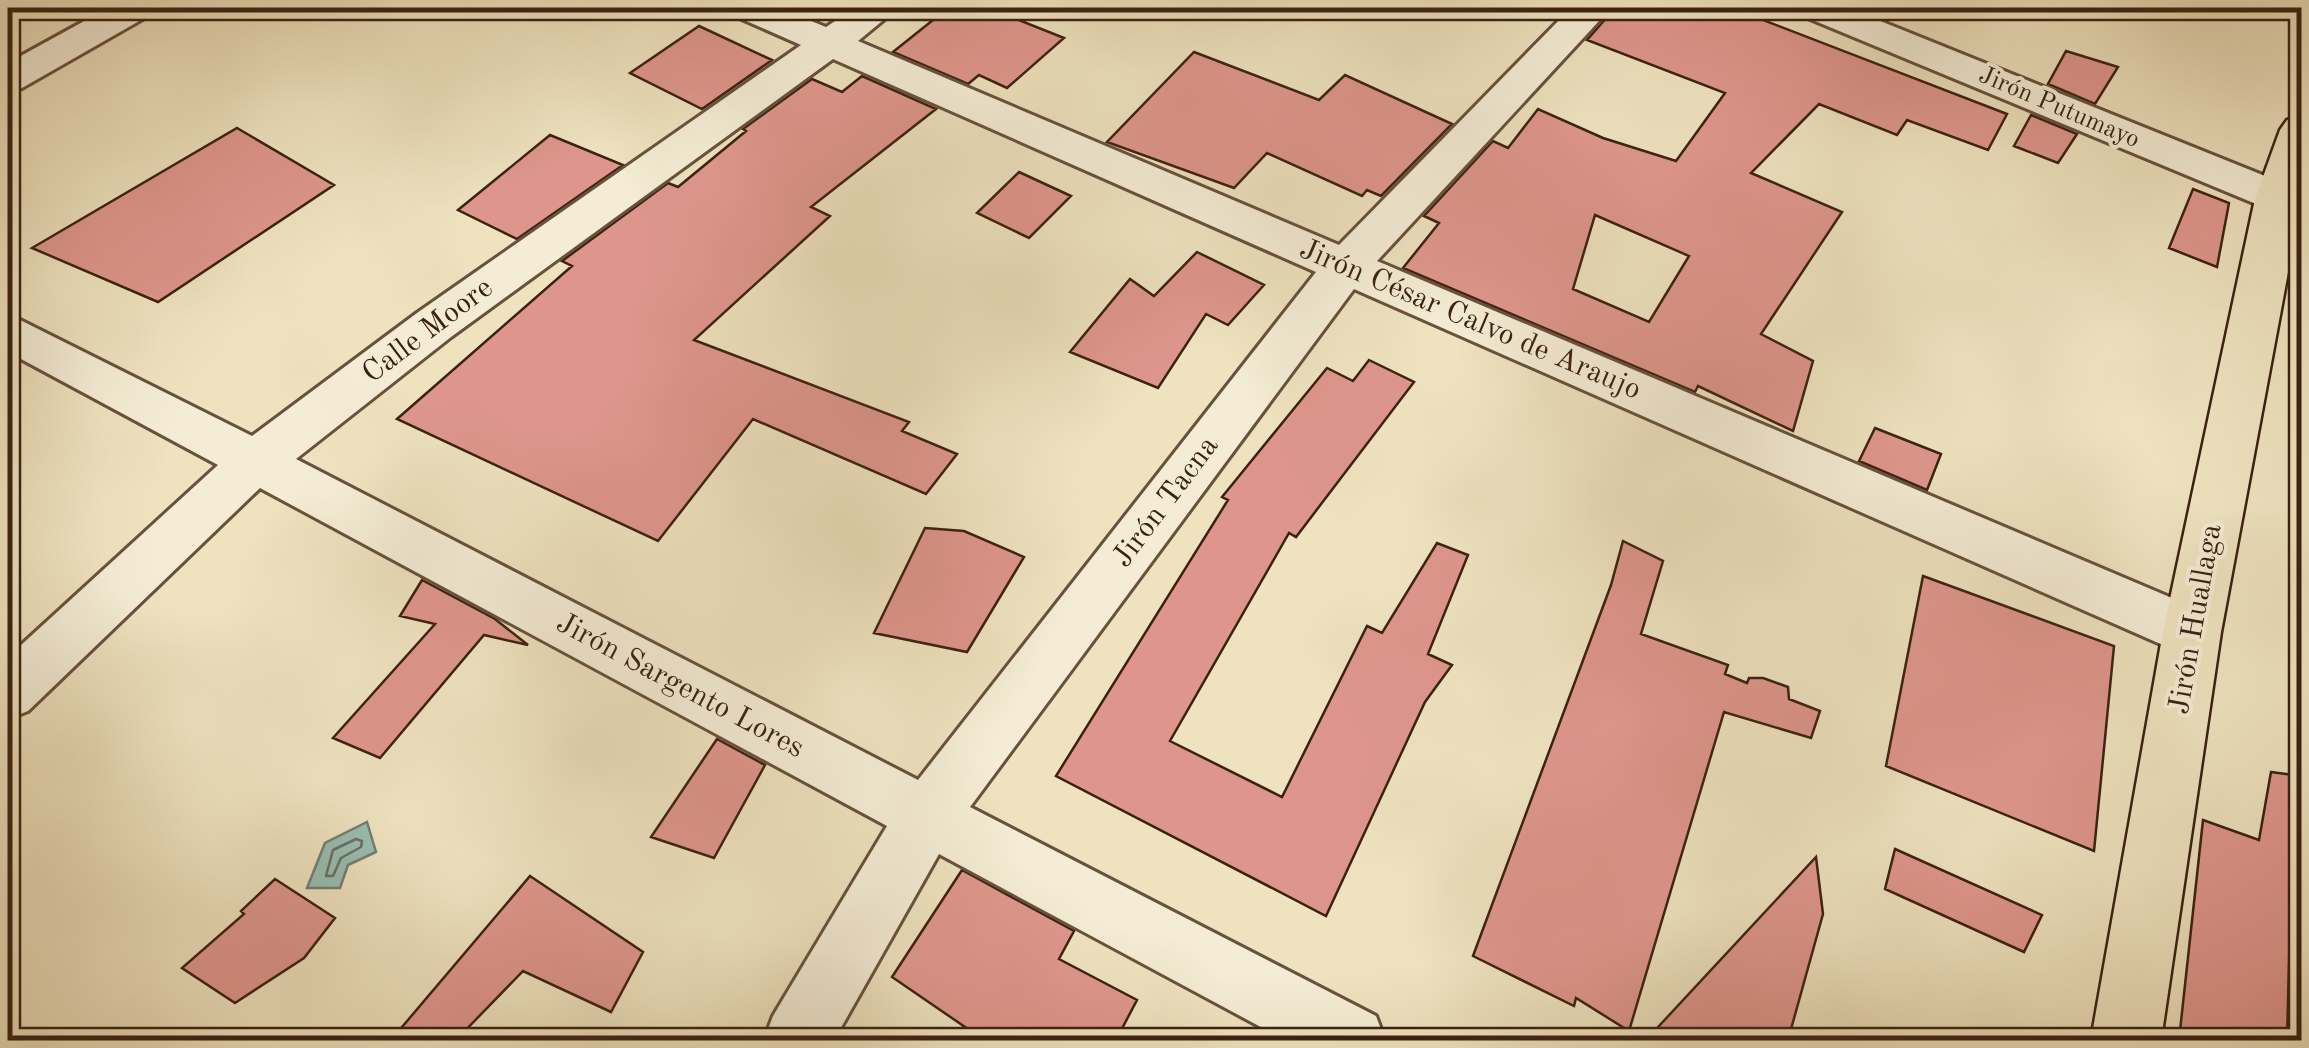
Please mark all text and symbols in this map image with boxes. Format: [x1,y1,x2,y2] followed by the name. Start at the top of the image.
[1975,63,2143,153] street label: Jirón Putumayo
[1295,234,1645,406] street label: Jirón César Calvo de Araujo
[357,273,499,389] street label: Calle Moore
[1107,431,1225,573] street label: Jirón Tacna
[2165,521,2228,716] street label: Jirón Huallaga
[551,608,809,764] street label: Jirón Sargento Lores

